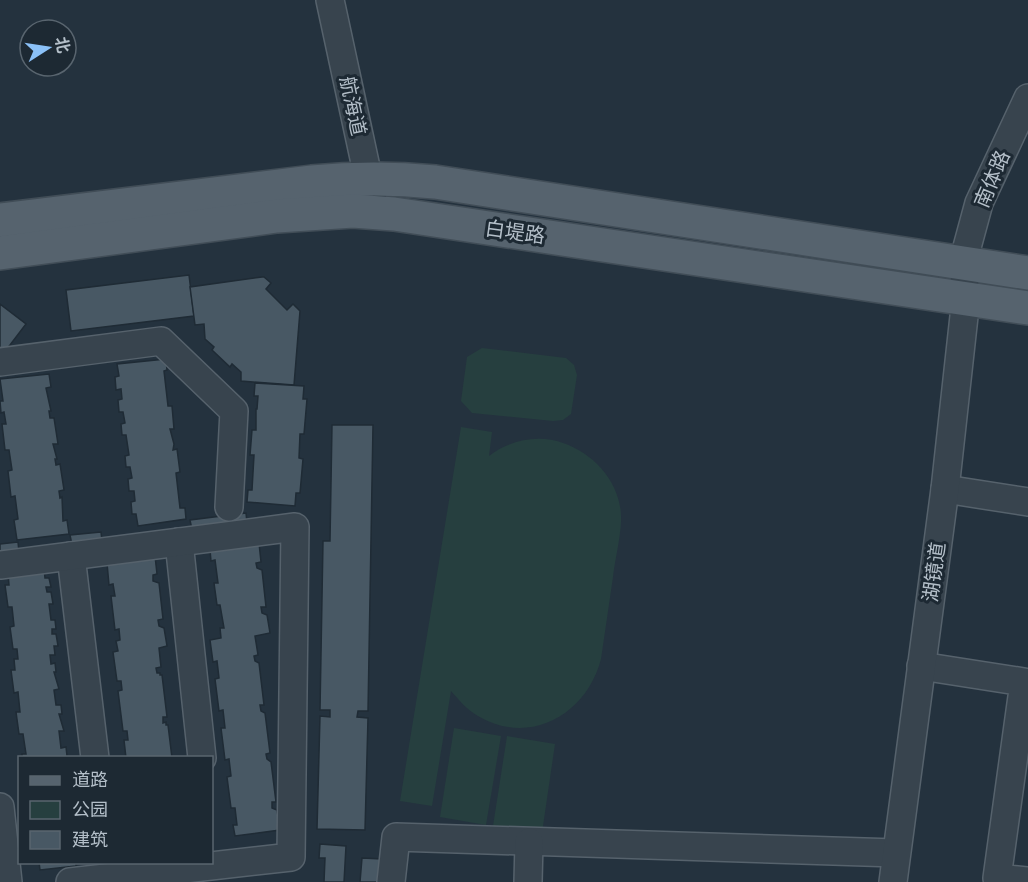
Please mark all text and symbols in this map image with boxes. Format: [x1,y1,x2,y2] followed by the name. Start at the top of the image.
[18,18,78,78] north arrow
[51,35,73,55] text: 北
[335,74,371,138] street label: 航海道
[969,147,1015,211] street label: 南体路
[484,216,546,248] street label: 白堤路
[918,541,950,603] street label: 湖镜道
[18,756,213,864] legend
[72,769,108,790] text: 道路
[72,799,108,820] text: 公园
[72,829,108,850] text: 建筑

